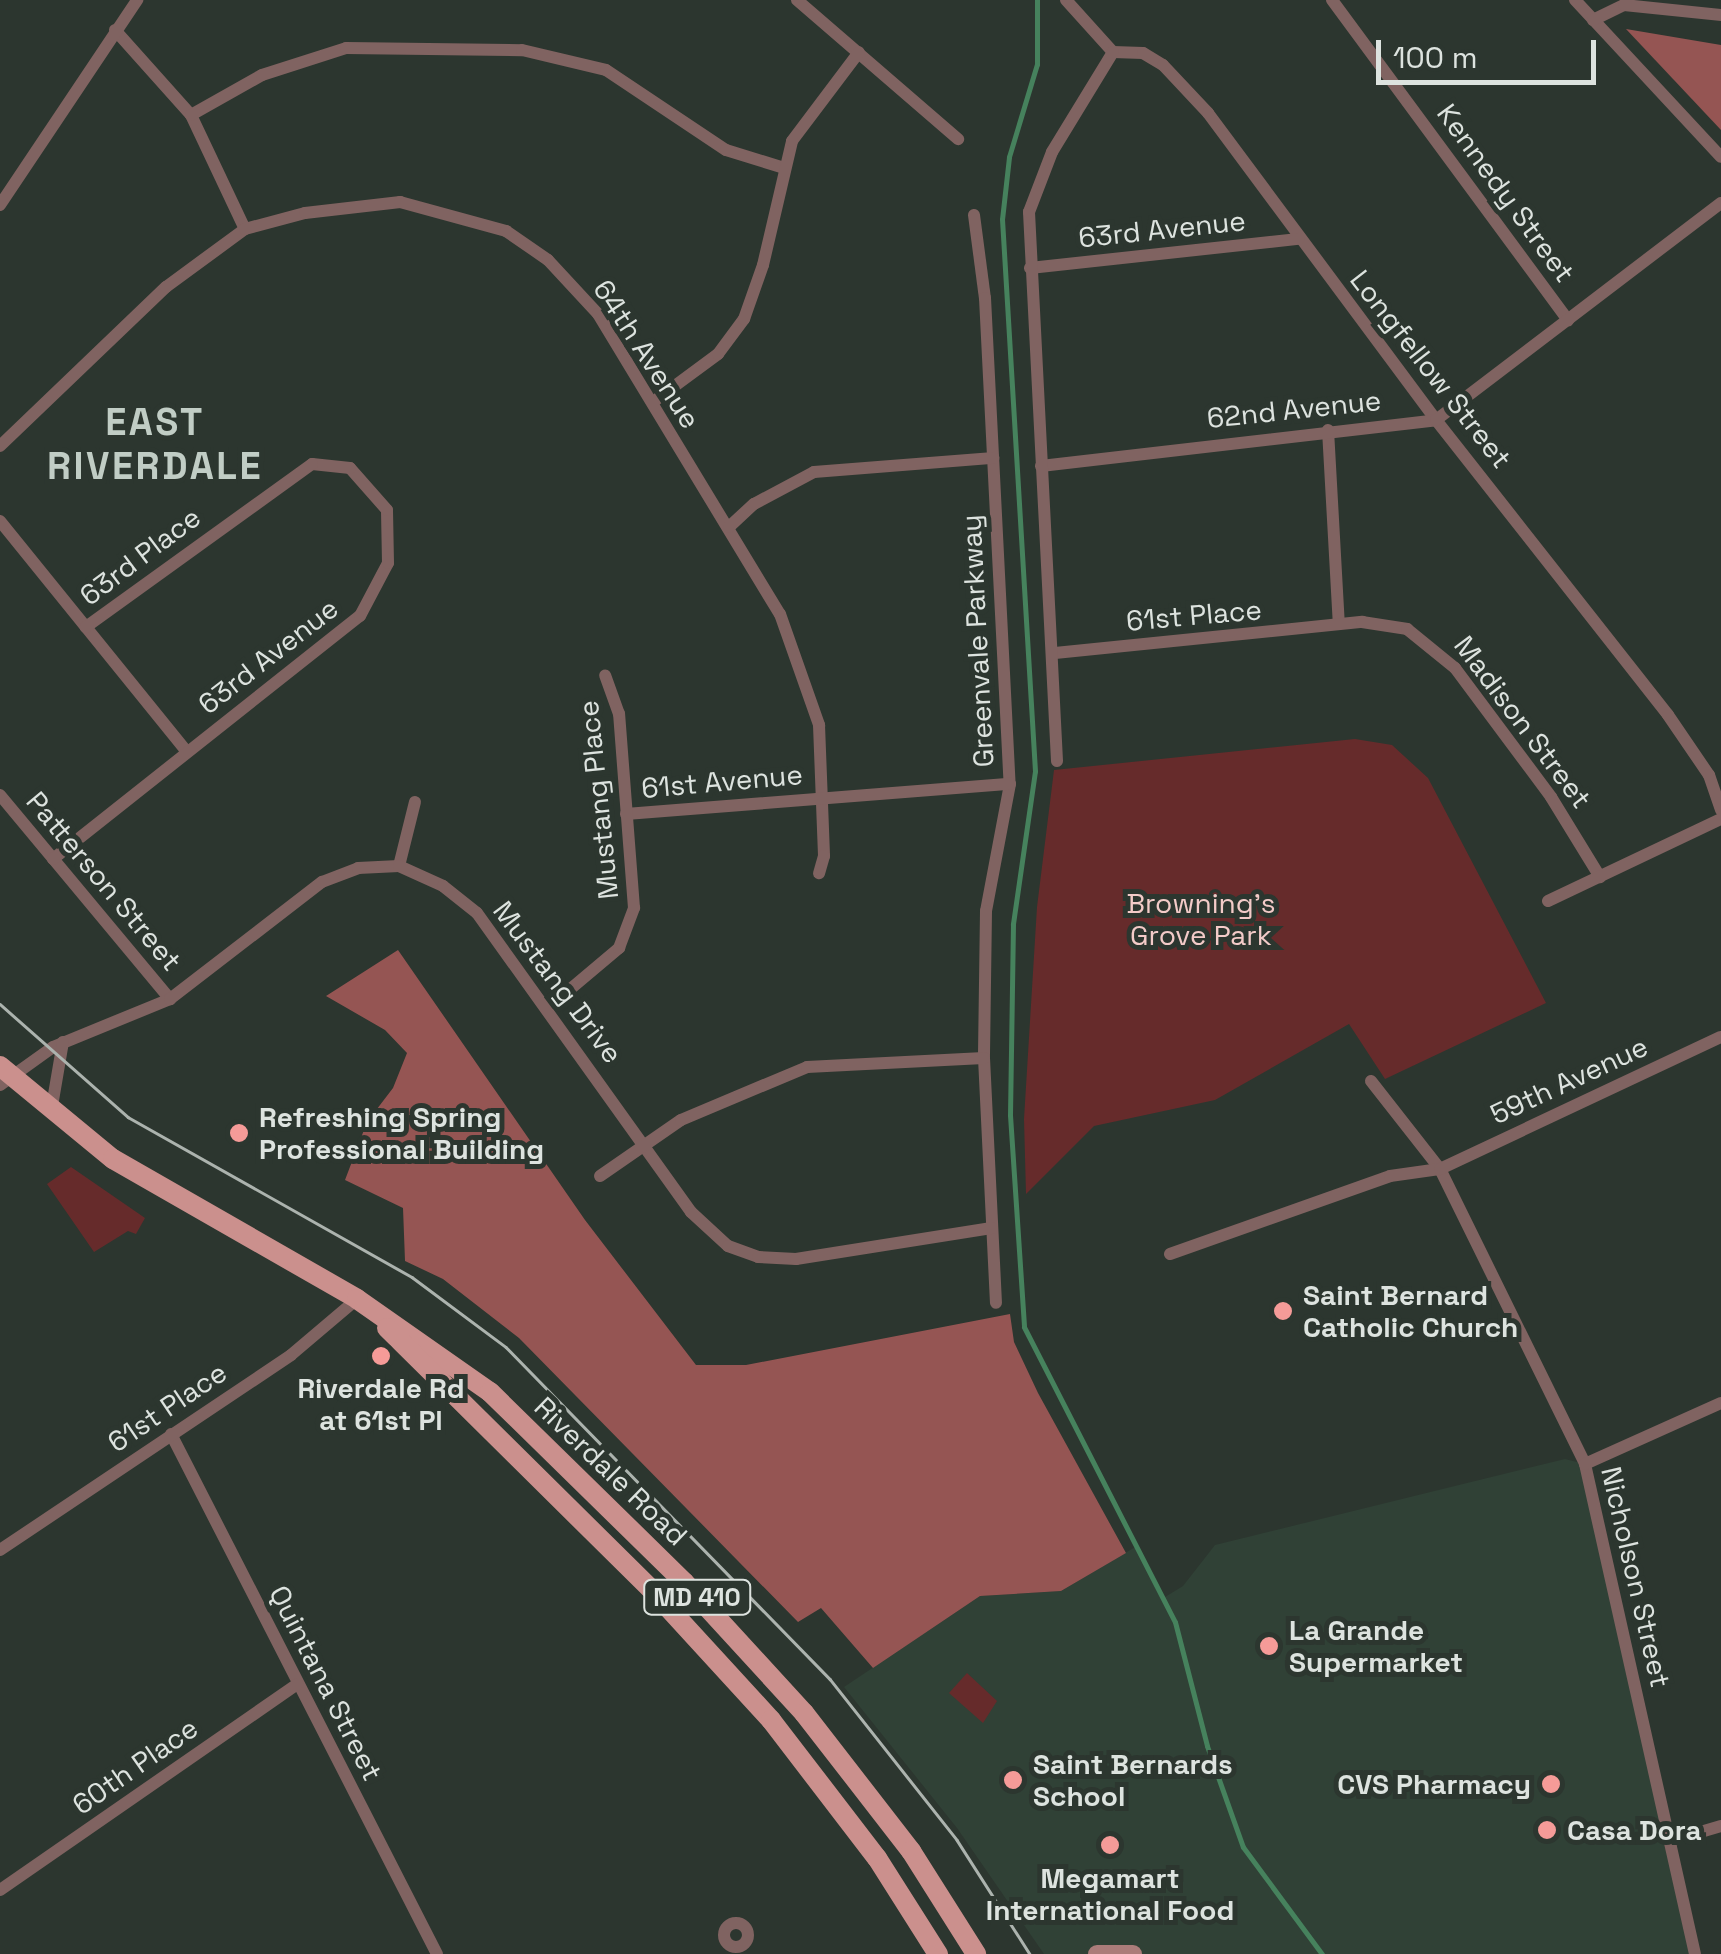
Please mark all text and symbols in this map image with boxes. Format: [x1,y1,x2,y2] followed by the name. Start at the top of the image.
[1381,20,1601,82] scale bar
[1393,38,1478,77] text: 100 m
[1430,97,1582,289] street label: Kennedy Street
[1077,204,1247,254] street label: 63rd Avenue
[1343,263,1519,475] street label: Longfellow Street
[586,273,708,435] street label: 64th Avenue
[1205,383,1383,435] street label: 62nd Avenue
[47,400,263,489] district label: EAST RIVERDALE
[73,500,207,612] street label: 63rd Place
[954,514,1000,768] street label: Greenvale Parkway
[191,591,345,721] street label: 63rd Avenue
[1125,592,1263,638] street label: 61st Place
[1447,629,1599,815] street label: Madison Street
[571,699,625,901] street label: Mustang Place
[640,757,804,805] street label: 61st Avenue
[19,785,189,977] street label: Patterson Street
[1127,886,1275,952] park label: Browning's Grove Park
[486,894,630,1070] street label: Mustang Drive
[1485,1029,1653,1131] street label: 59th Avenue
[259,1100,544,1166] place label: Refreshing Spring Professional Building
[228,1122,250,1144] marker: Refreshing Spring Professional Building
[1303,1278,1518,1344] place label: Saint Bernard Catholic Church
[1272,1300,1294,1322] marker: Saint Bernard Catholic Church
[370,1345,392,1367] marker: Riverdale Rd at 61st Pl
[101,1355,233,1459] street label: 61st Place
[297,1371,465,1437] place label: Riverdale Rd at 61st Pl
[528,1390,694,1552] street label: Riverdale Road
[1594,1463,1678,1691] street label: Nicholson Street
[642,1577,752,1617] road number: MD 410
[262,1580,390,1786] street label: Quintana Street
[1289,1613,1463,1679] place label: La Grande Supermarket
[1258,1635,1280,1657] marker: La Grande Supermarket
[66,1711,204,1821] street label: 60th Place
[1033,1747,1233,1813] place label: Saint Bernards School
[1337,1767,1531,1801] place label: CVS Pharmacy
[1002,1769,1024,1791] marker: Saint Bernards School
[1540,1773,1562,1795] marker: CVS Pharmacy
[1567,1813,1702,1847] place label: Casa Dora
[1536,1819,1558,1841] marker: Casa Dora
[1099,1834,1121,1856] marker: Megamart International Food
[986,1861,1234,1927] place label: Megamart International Food

